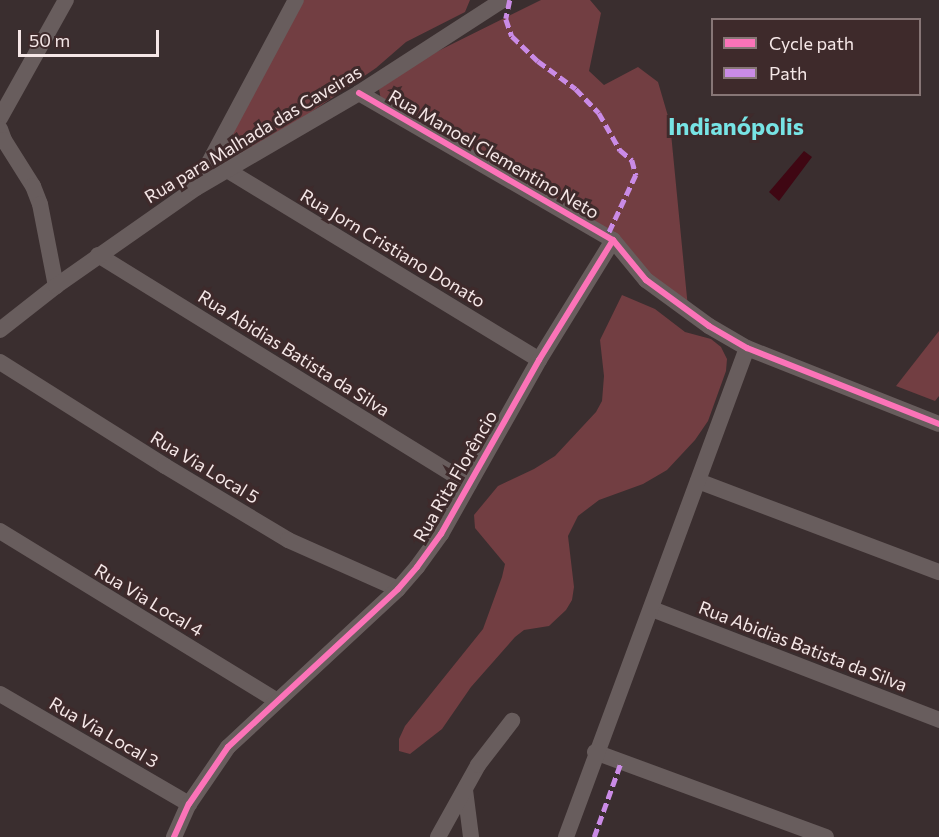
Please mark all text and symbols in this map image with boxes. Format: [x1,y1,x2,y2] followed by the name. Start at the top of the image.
[21,18,162,56] scale bar
[711,18,921,96] legend
[29,29,70,51] text: 50 m
[769,32,854,54] text: Cycle path
[141,60,365,208] street label: Rua para Malhada das Caveiras
[769,62,807,84] text: Path
[385,85,603,223] street label: Rua Manoel Clementino Neto
[668,112,804,140] district label: Indianópolis
[297,184,489,312] street label: Rua Jorn Cristiano Donato
[194,285,394,421] street label: Rua Abidias Batista da Silva
[409,406,501,546] street label: Rua Rita Florêncio
[147,426,263,508] street label: Rua Via Local 5
[91,559,207,641] street label: Rua Via Local 4
[696,596,910,696] street label: Rua Abidias Batista da Silva
[46,692,162,772] street label: Rua Via Local 3

